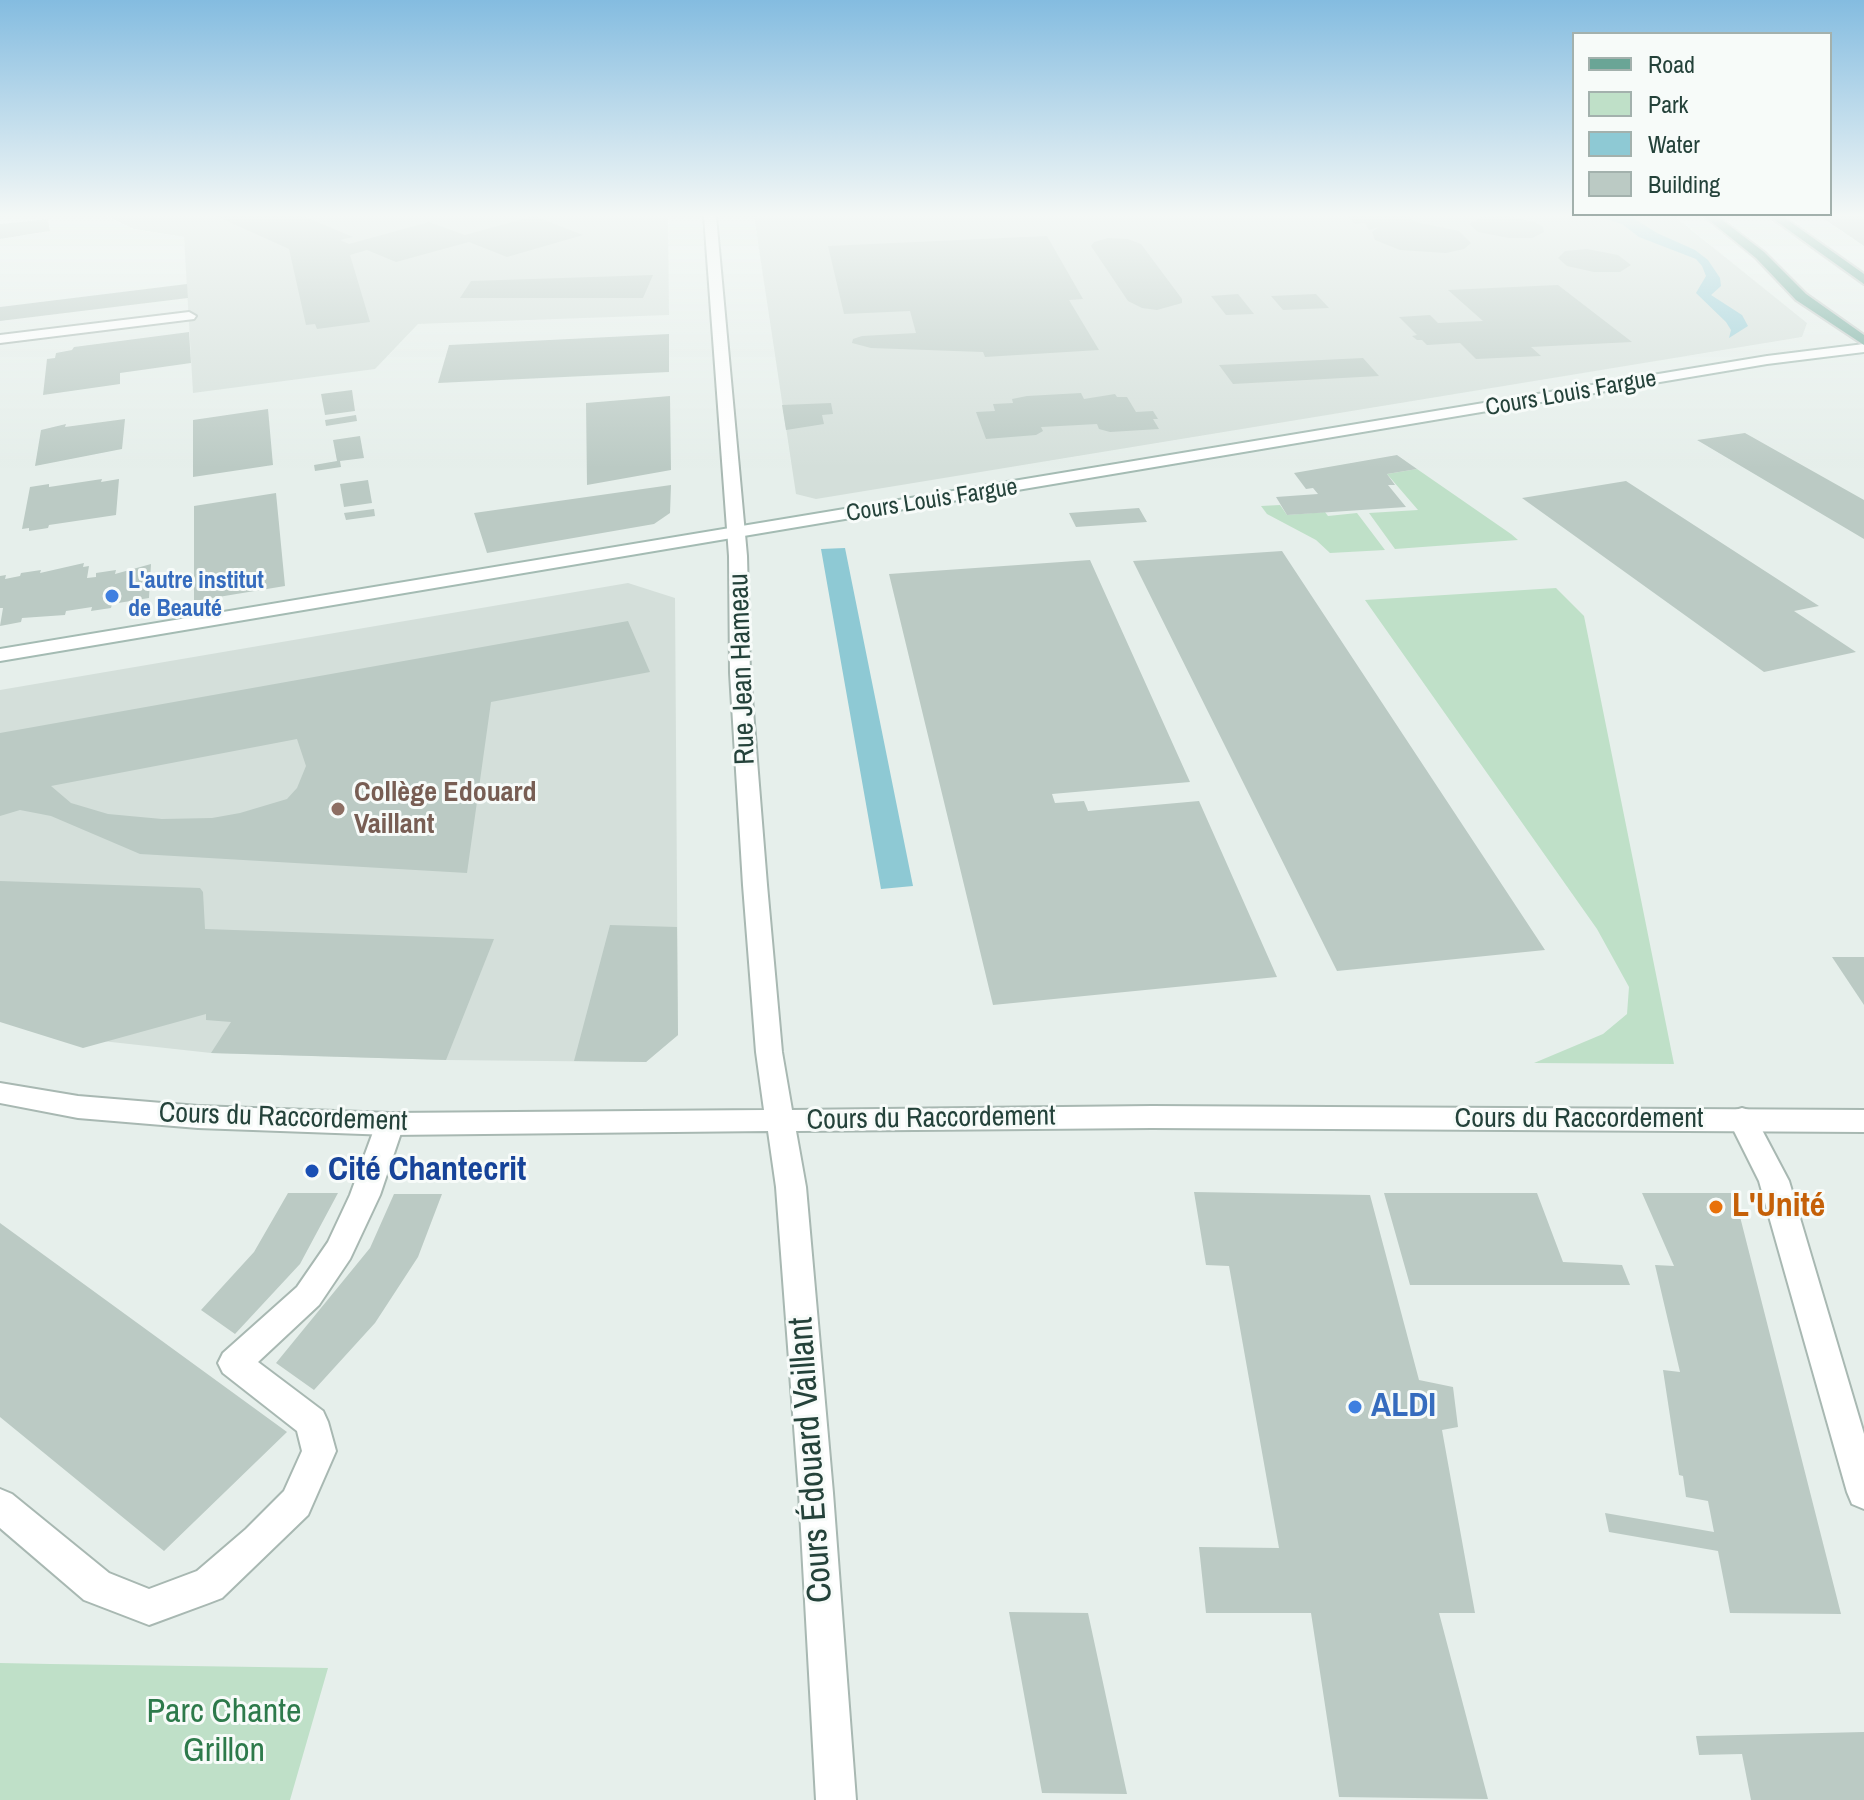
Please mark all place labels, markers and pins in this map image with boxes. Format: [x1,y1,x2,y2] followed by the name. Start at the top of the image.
[128,568,264,624] place label: L'autre institut de Beauté
[103,587,121,605] marker: L'autre institut de Beauté
[354,776,536,842] place label: Collège Edouard Vaillant
[329,800,347,818] marker: Collège Edouard Vaillant
[328,1151,526,1191] place label: Cité Chantecrit
[303,1162,321,1180] marker: Cité Chantecrit
[1732,1187,1825,1227] place label: L'Unité
[1707,1198,1725,1216] marker: L'Unité
[1371,1387,1436,1427] place label: ALDI
[1346,1398,1364,1416] marker: ALDI

